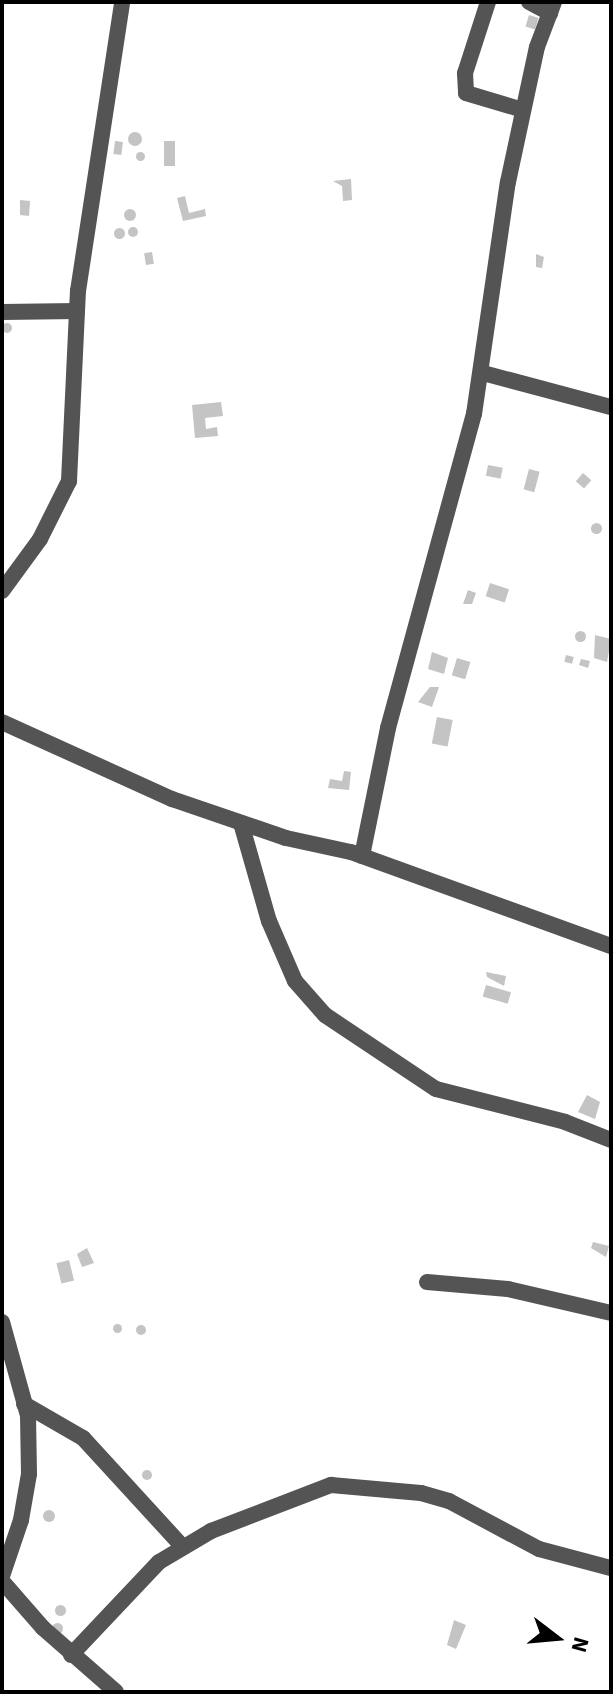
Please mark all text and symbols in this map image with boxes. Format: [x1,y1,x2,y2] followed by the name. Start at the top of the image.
[517,1598,597,1678] north arrow
[563,1633,597,1656] text: N

